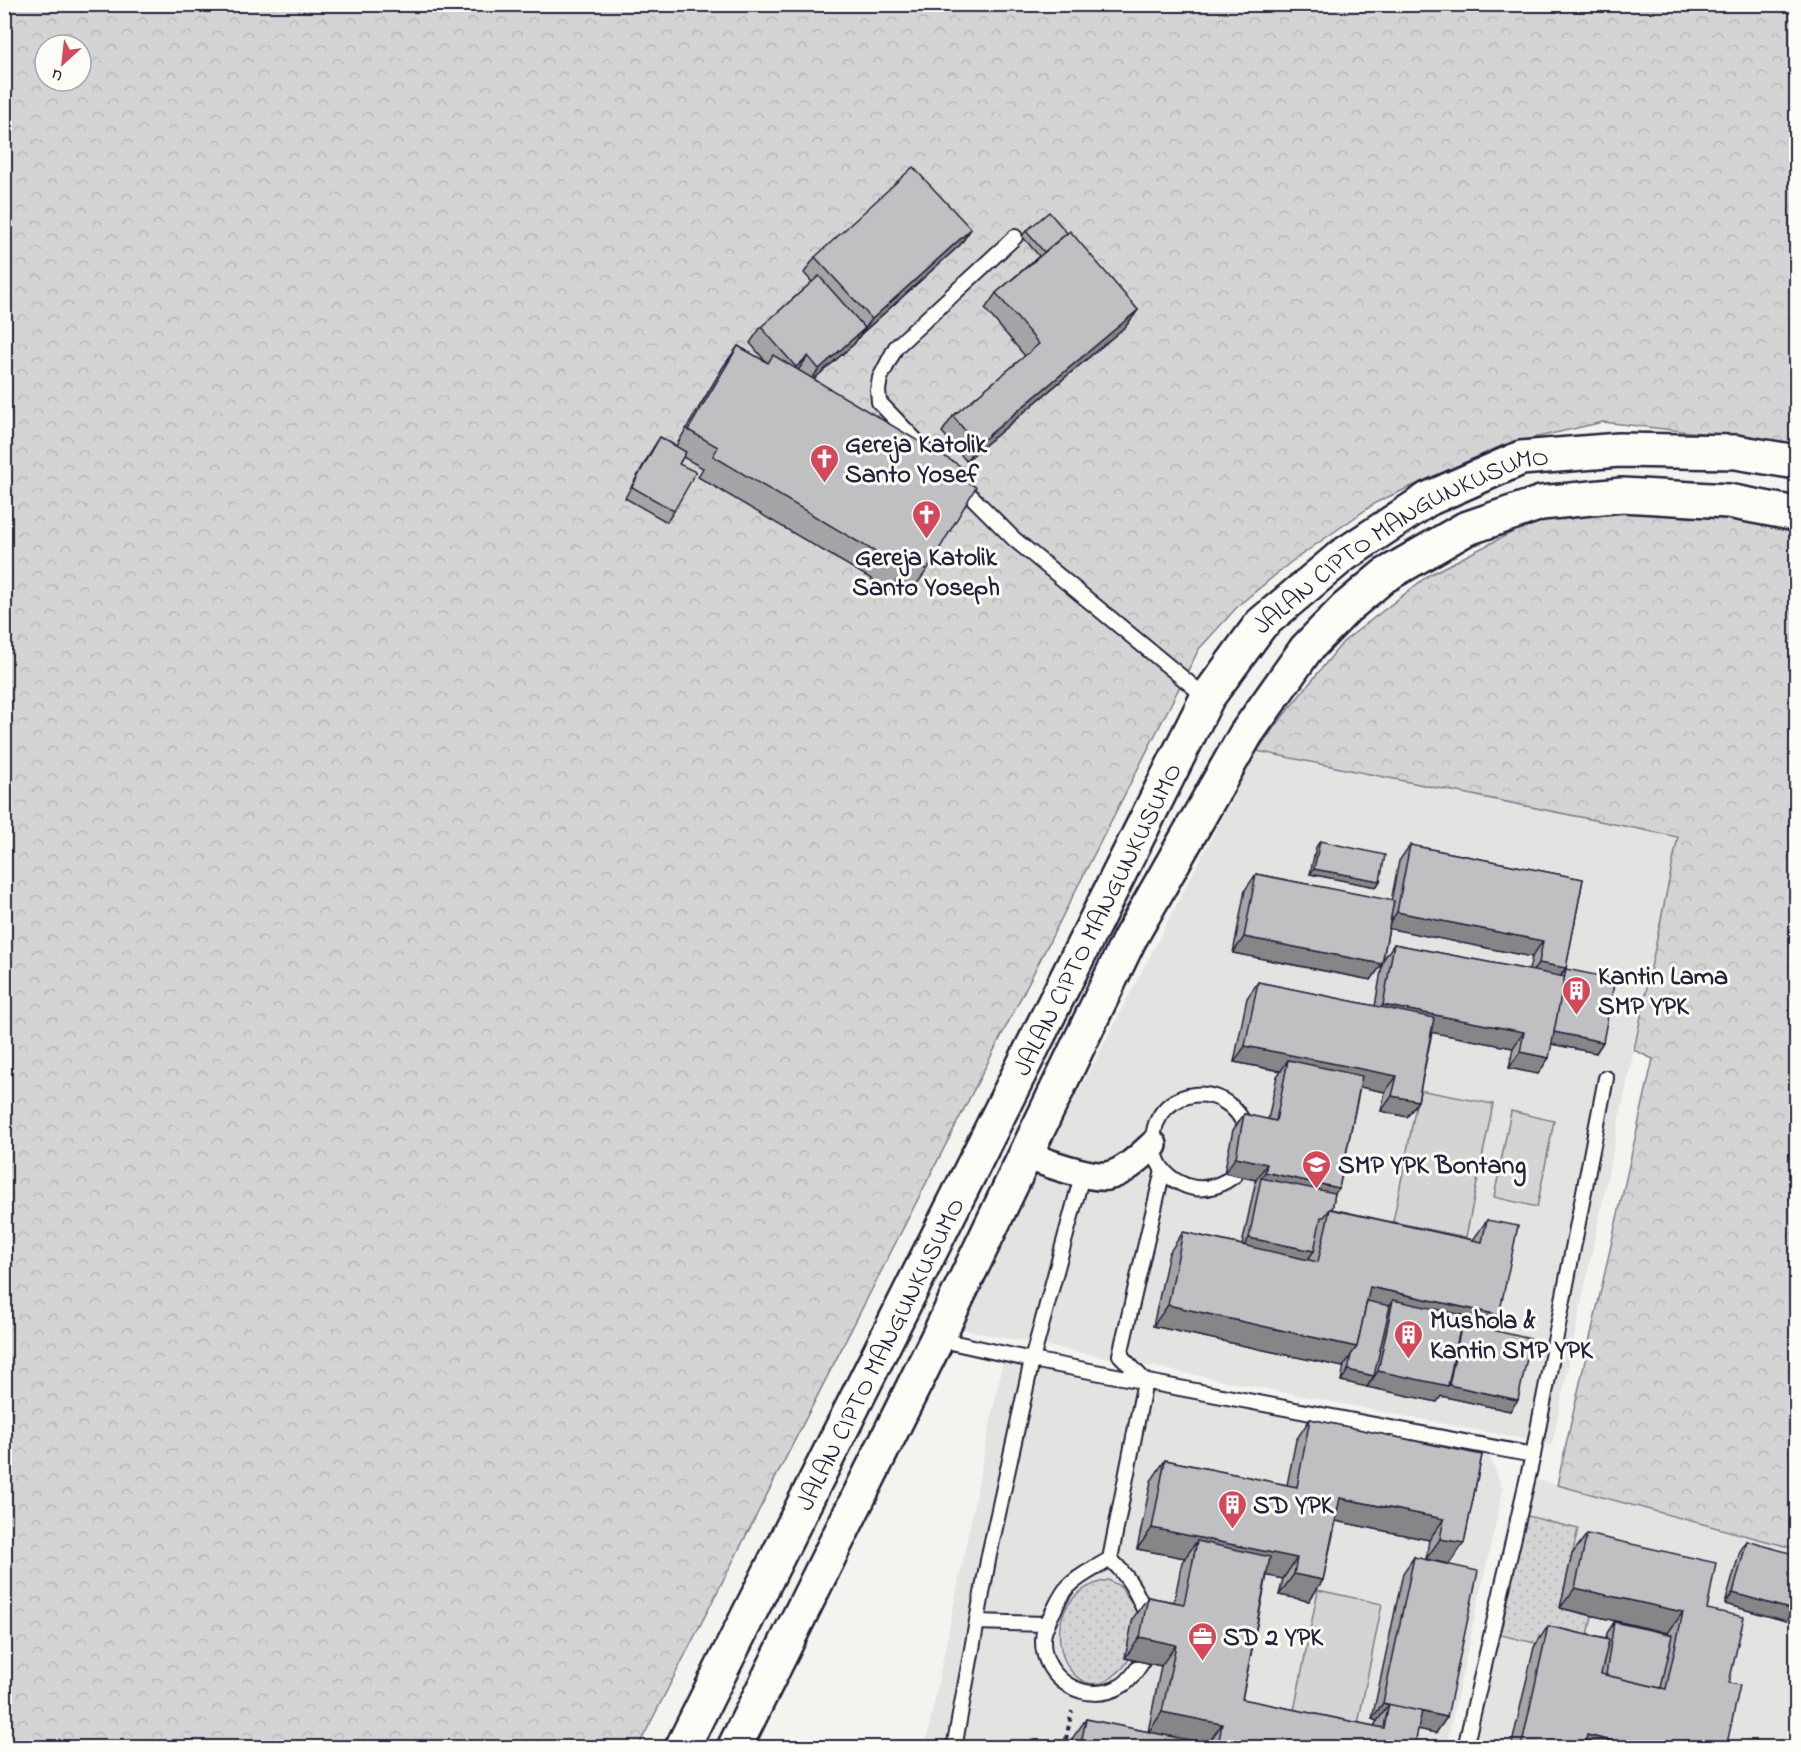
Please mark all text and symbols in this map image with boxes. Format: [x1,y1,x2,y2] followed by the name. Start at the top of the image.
[33,33,93,93] north arrow
[47,62,67,88] text: U
[845,427,988,495] place label: Gereja Katolik Santo Yosef
[1244,440,1550,643] street label: JALAN CIPTO MANGUNKUSUMO
[808,442,840,484] church icon: Gereja Katolik Santo Yosef
[910,498,942,540] church icon: Gereja Katolik Santo Yoseph
[852,540,1000,608] place label: Gereja Katolik Santo Yoseph
[1005,757,1194,1083] street label: JALAN CIPTO MANGUNKUSUMO
[1598,959,1728,1027] place label: Kantin Lama SMP YPK
[1561,974,1593,1016] building icon: Kantin Lama SMP YPK
[1301,1148,1333,1190] school or university icon: SMP YPK Bontang
[1338,1148,1526,1187] place label: SMP YPK Bontang
[788,1192,976,1518] street label: JALAN CIPTO MANGUNKUSUMO
[1430,1303,1594,1371] place label: Mushola & Kantin SMP YPK
[1393,1318,1425,1360] building icon: Mushola & Kantin SMP YPK
[1216,1488,1248,1530] building icon: SD YPK
[1253,1488,1335,1526] place label: SD YPK
[1186,1620,1218,1662] office icon: SD 2 YPK
[1223,1620,1324,1658] place label: SD 2 YPK

